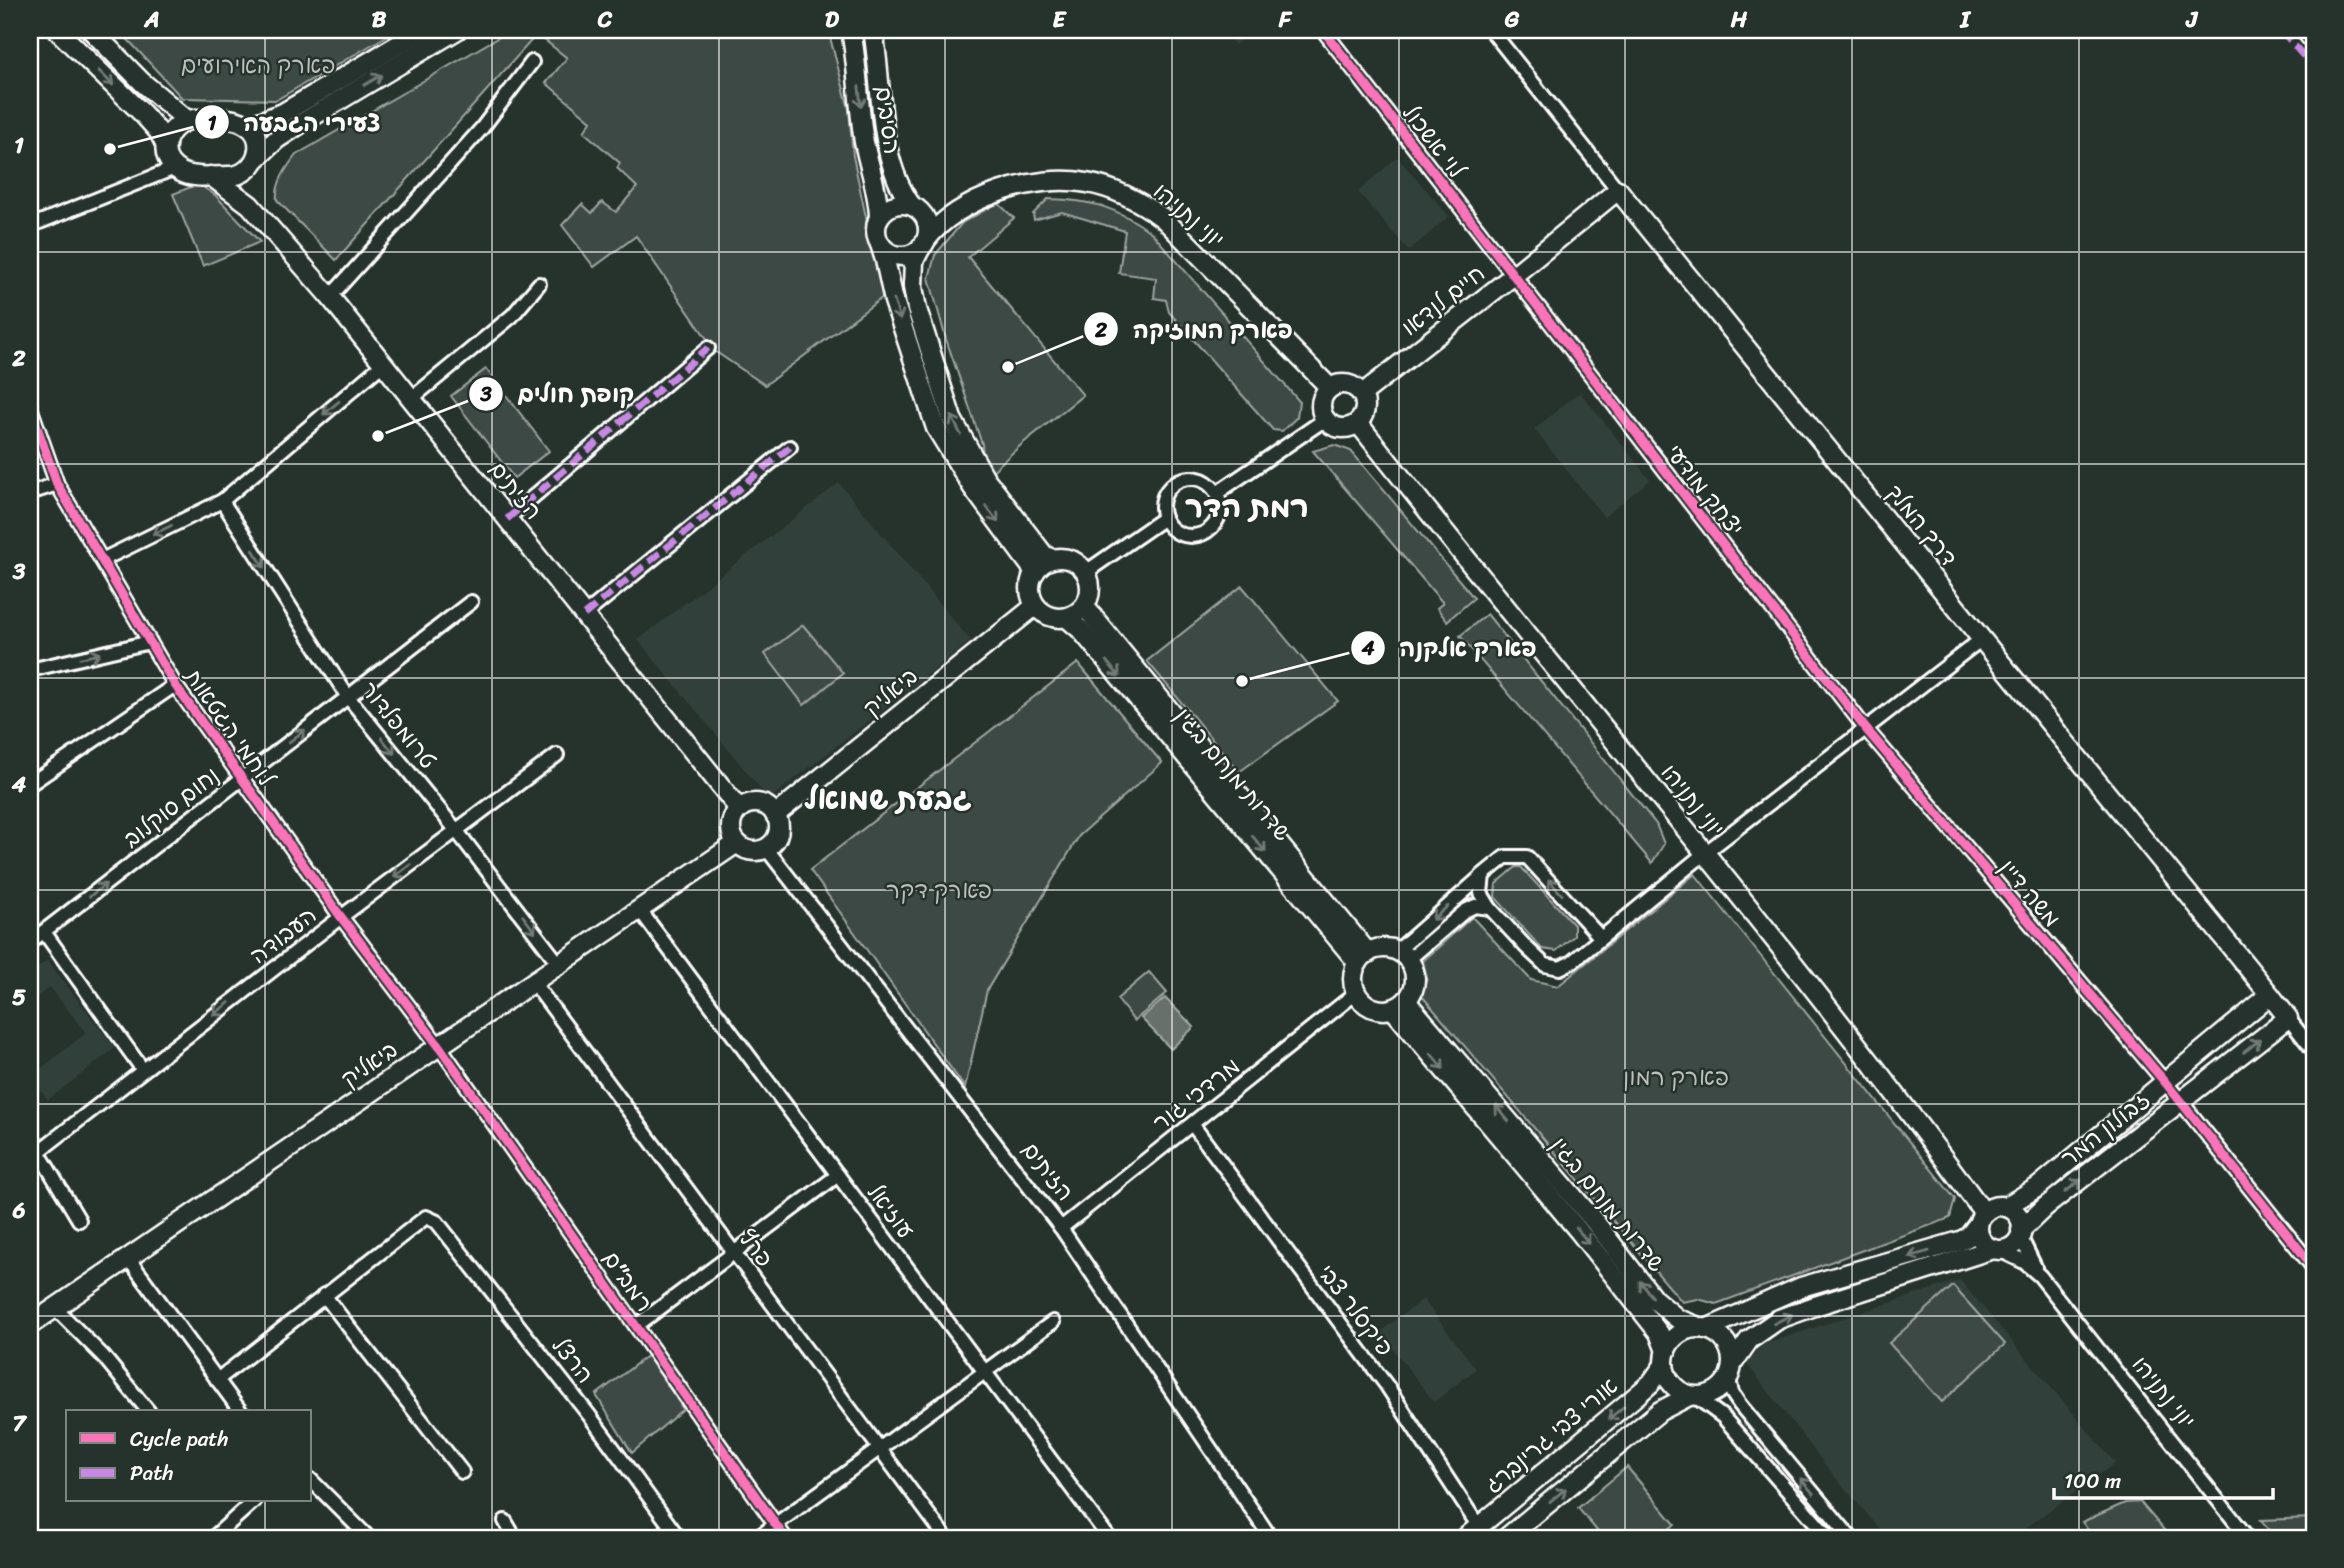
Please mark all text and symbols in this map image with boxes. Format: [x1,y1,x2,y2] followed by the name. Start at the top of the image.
[143,0,160,40] text: A
[372,0,387,40] text: B
[597,0,613,40] text: C
[825,0,840,40] text: D
[1053,0,1068,40] text: E
[1278,0,1293,40] text: F
[1504,0,1520,40] text: G
[1730,0,1748,40] text: H
[1959,0,1971,40] text: I
[2185,0,2199,40] text: J
[181,45,335,86] park label: פארק האירועים
[97,69,114,86] one-way arrow
[363,72,383,86] one-way arrow
[862,83,913,157] street label: הסיבים
[854,85,867,108] one-way arrow
[1391,95,1477,188] street label: לוי אשכול
[194,100,395,145] callout: צעירי הגבעה
[243,102,381,144] text: צעירי הגבעה
[207,104,217,142] text: 1
[14,125,24,166] text: 1
[1143,172,1234,259] street label: יוני נתניהו
[1392,254,1495,347] street label: חיים לנדאו
[891,299,904,321] one-way arrow
[1084,307,1307,352] callout: פארק המוזיקה
[1133,309,1293,351] text: פארק המוזיקה
[1094,311,1107,349] text: 2
[11,338,26,379] text: 2
[469,371,648,416] callout: קופת חולים
[518,373,634,415] text: קופת חולים
[479,375,492,413] text: 3
[323,400,341,416] one-way arrow
[948,415,962,436] one-way arrow
[1655,435,1754,546] street label: יצחק מודעי
[478,451,553,529] street label: הזיתים
[1875,475,1968,576] street label: דרך המלך
[1185,480,1309,534] district label: רמת הדר
[985,505,1000,523] one-way arrow
[152,524,173,538] one-way arrow
[252,548,266,568] one-way arrow
[12,551,26,592] text: 3
[1350,625,1551,670] callout: פארק אלקנה
[1399,627,1537,669] text: פארק אלקנה
[1360,629,1375,667] text: 4
[78,649,101,662] one-way arrow
[853,657,927,728] street label: ביאליק
[172,658,286,796] street label: לוחמי הגטאות
[1105,659,1121,677] one-way arrow
[350,672,447,779] street label: טרומפלדור
[1164,698,1302,851] street label: שדרות מנחם בגין
[287,729,306,744] one-way arrow
[380,736,395,754] one-way arrow
[1650,754,1735,846] street label: יוני נתניהו
[114,756,229,859] street label: נחום סוקלוב
[11,764,27,805] text: 4
[804,772,972,826] district label: גבעת שמואל
[1251,834,1267,852] one-way arrow
[1988,850,2071,937] street label: משה דיין
[393,863,412,878] one-way arrow
[886,870,992,911] park label: פארק דקר
[1547,878,1563,896] one-way arrow
[88,883,106,898] one-way arrow
[241,896,326,975] street label: העבודה
[1431,905,1449,921] one-way arrow
[521,914,536,933] one-way arrow
[12,977,26,1018] text: 5
[213,1002,231,1017] one-way arrow
[332,1030,407,1099] street label: ביאליק
[2242,1038,2261,1053] one-way arrow
[1143,1047,1249,1142] street label: מרדכי גור
[1429,1052,1445,1070] one-way arrow
[1623,1057,1729,1098] park label: פארק רמון
[2051,1081,2159,1178] street label: זבולון המר
[1494,1105,1510,1123] one-way arrow
[1540,1127,1676,1282] street label: שדרות מנחם בגין
[1011,1132,1084,1210] street label: הזיתים
[856,1175,925,1248] street label: עוזיאל
[2063,1178,2081,1193] one-way arrow
[11,1190,26,1231] text: 6
[727,1220,784,1277] street label: פרץ
[1575,1226,1590,1244] one-way arrow
[591,1242,664,1321] street label: רמב"ם
[1908,1248,1930,1261] one-way arrow
[1307,1255,1404,1365] street label: פיקסלר צבי
[1638,1281,1654,1299] one-way arrow
[1772,1311,1793,1325] one-way arrow
[541,1328,604,1393] street label: הרצל
[2121,1346,2206,1438] street label: יוני נתניהו
[1475,1367,1628,1504] street label: אורי צבי גרינברג
[12,1403,27,1444] text: 7
[1608,1405,1626,1421] one-way arrow
[66,1410,312,1502] legend
[130,1420,229,1458] text: Cycle path
[130,1454,173,1492] text: Path
[2054,1456,2272,1500] scale bar
[2064,1462,2121,1500] text: 100 m
[1799,1477,1815,1495] one-way arrow
[1549,1487,1567,1503] one-way arrow

